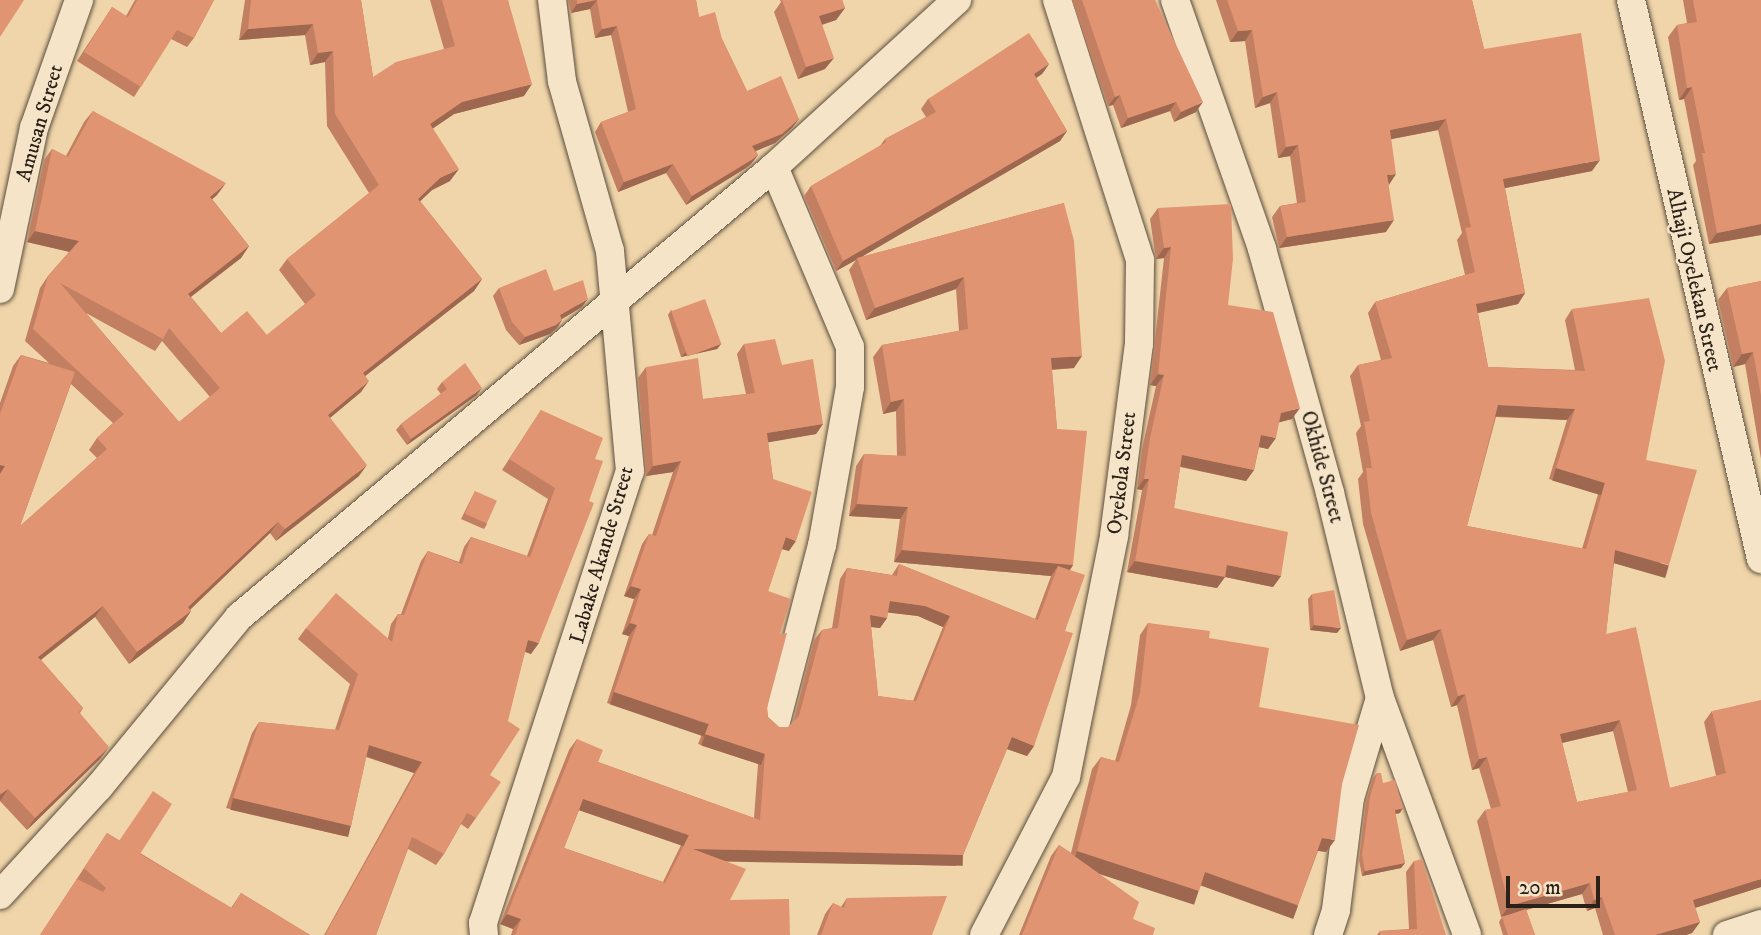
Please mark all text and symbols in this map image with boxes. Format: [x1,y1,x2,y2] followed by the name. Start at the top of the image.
[11,62,69,184] street label: Amusan Street
[1661,186,1727,374] street label: Alhaji Oyelekan Street
[1295,408,1349,526] street label: Okhide Street
[1102,410,1142,536] street label: Oyekola Street
[565,463,639,647] street label: Labake Akande Street
[1509,862,1604,906] scale bar
[1519,875,1561,901] text: 20 m

